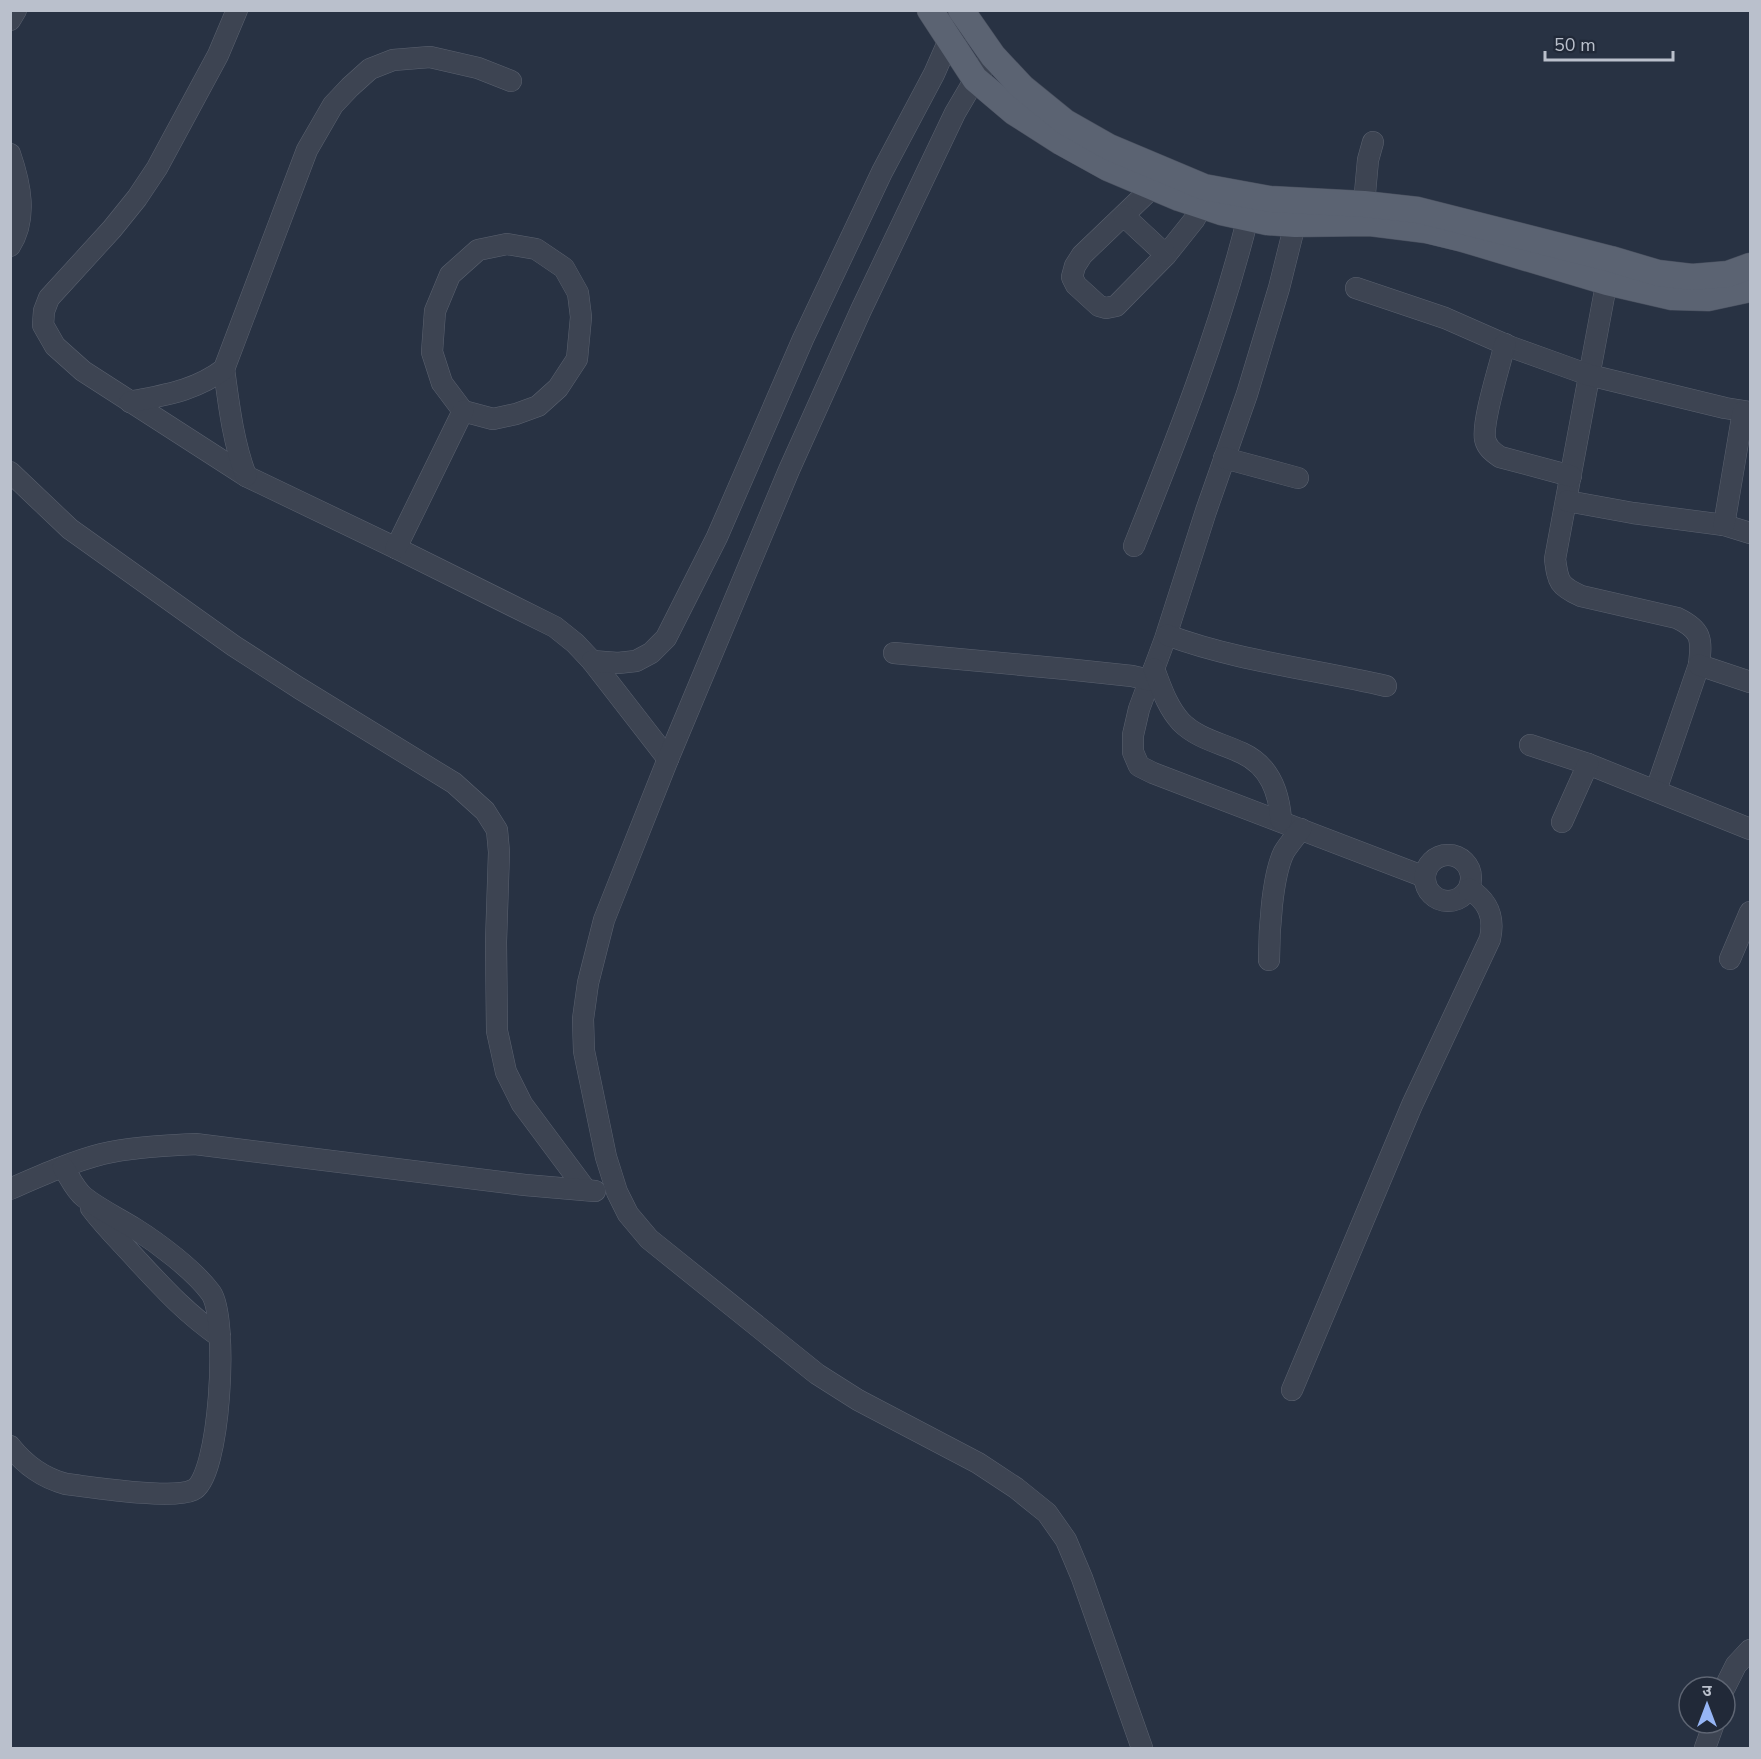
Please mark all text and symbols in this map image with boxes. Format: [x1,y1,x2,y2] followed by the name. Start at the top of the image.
[1545,24,1672,62] scale bar
[1554,33,1596,57] text: 50 m
[1677,1675,1737,1735] north arrow
[1702,1680,1712,1702] text: उ

